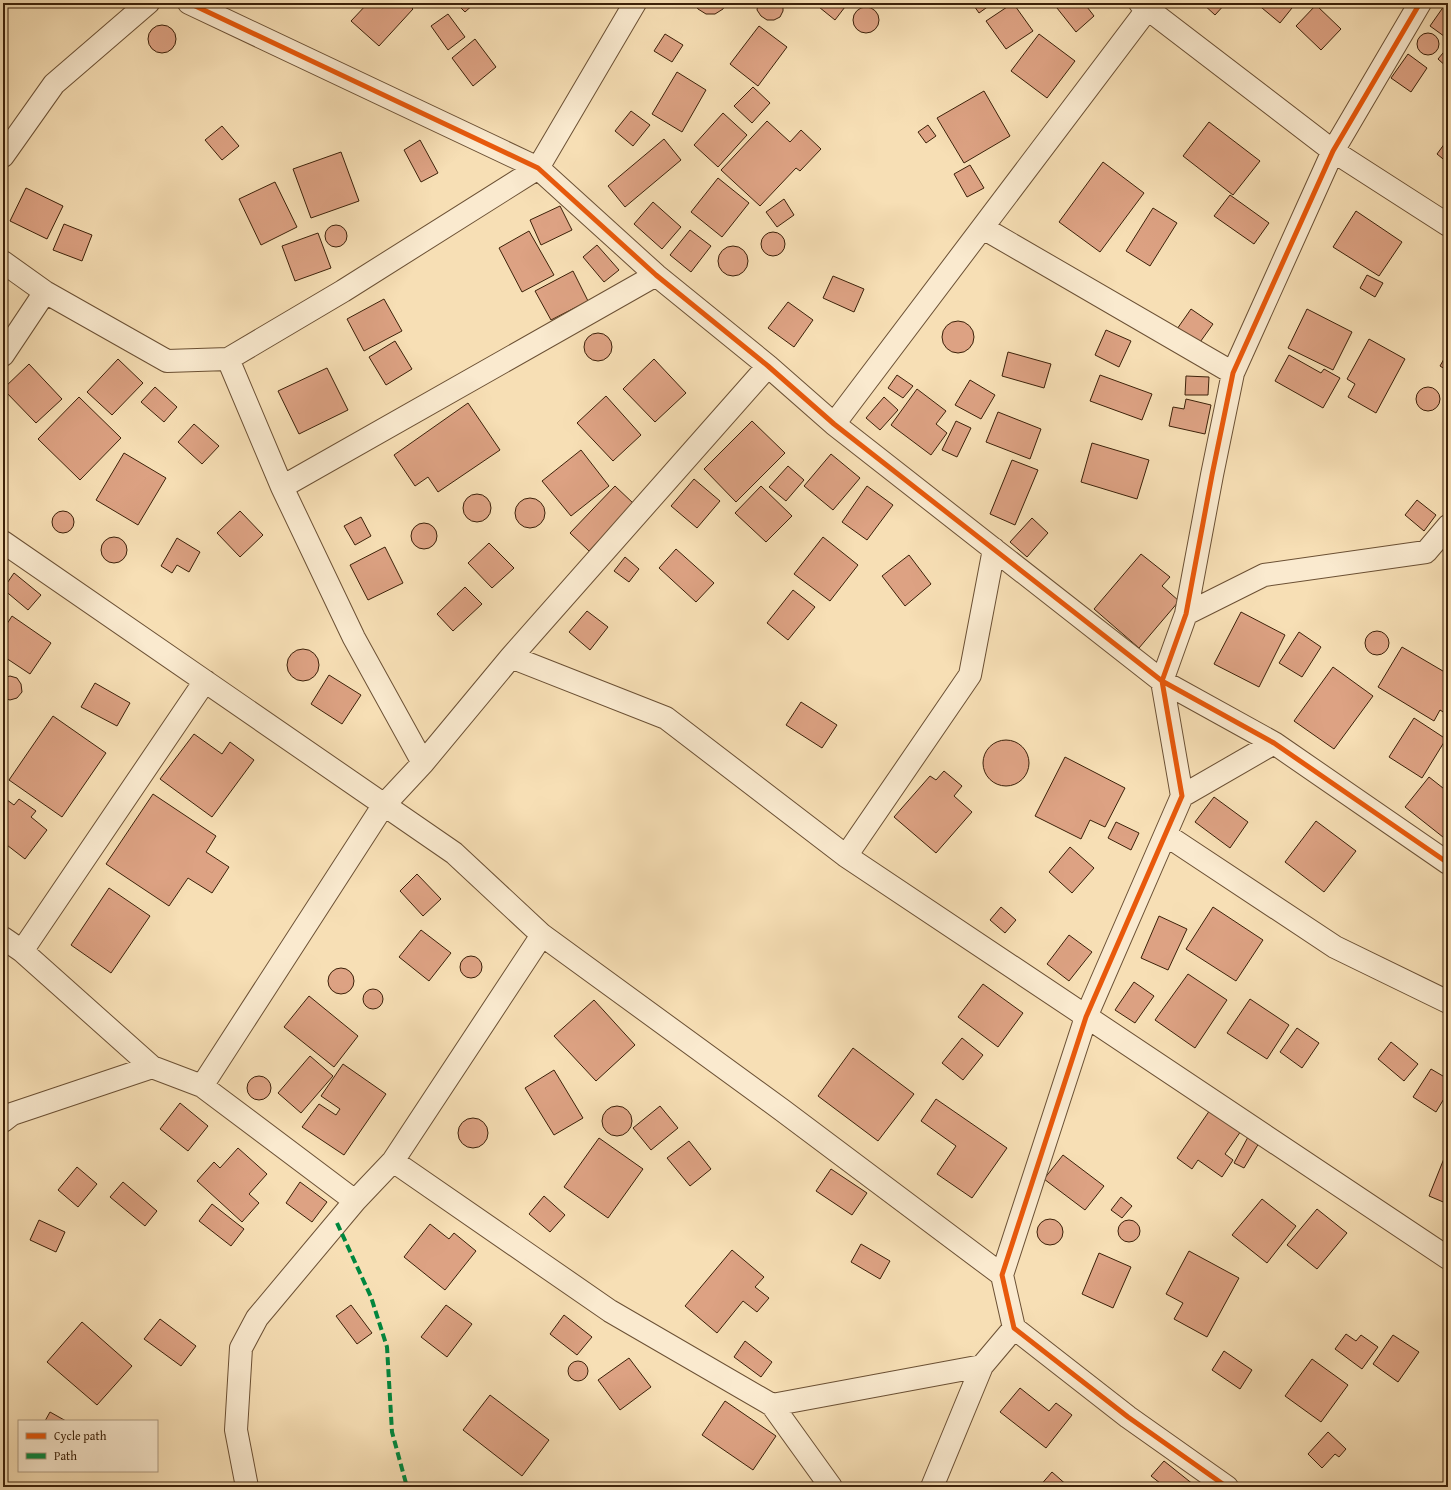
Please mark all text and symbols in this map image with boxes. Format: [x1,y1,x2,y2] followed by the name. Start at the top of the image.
[18,1420,158,1472] legend
[54,1427,107,1444] text: Cycle path
[54,1447,77,1464] text: Path

